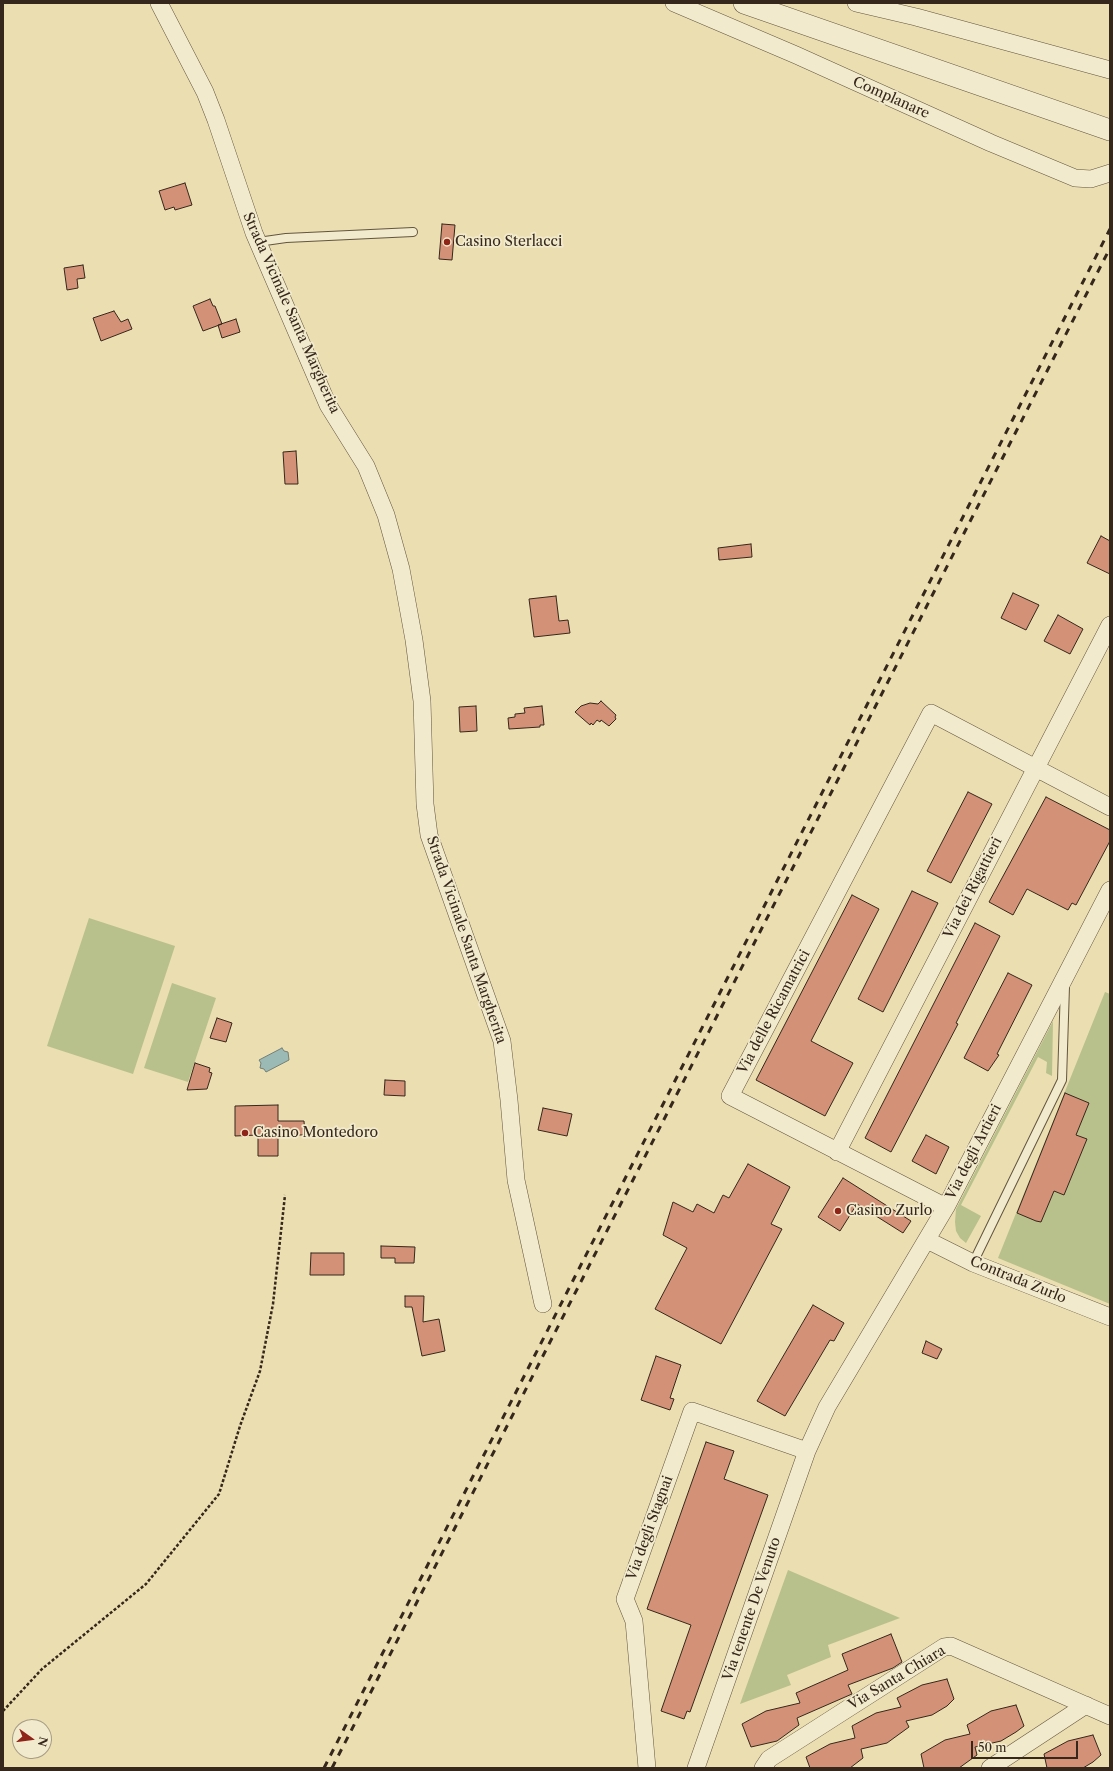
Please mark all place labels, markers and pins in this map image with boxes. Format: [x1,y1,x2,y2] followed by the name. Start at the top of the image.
[455,234,562,250] place label: Casino Sterlacci
[442,237,452,247] marker: Casino Sterlacci
[253,1125,378,1141] place label: Casino Montedoro
[240,1128,250,1138] marker: Casino Montedoro
[846,1203,932,1219] place label: Casino Zurlo
[833,1206,843,1216] marker: Casino Zurlo

